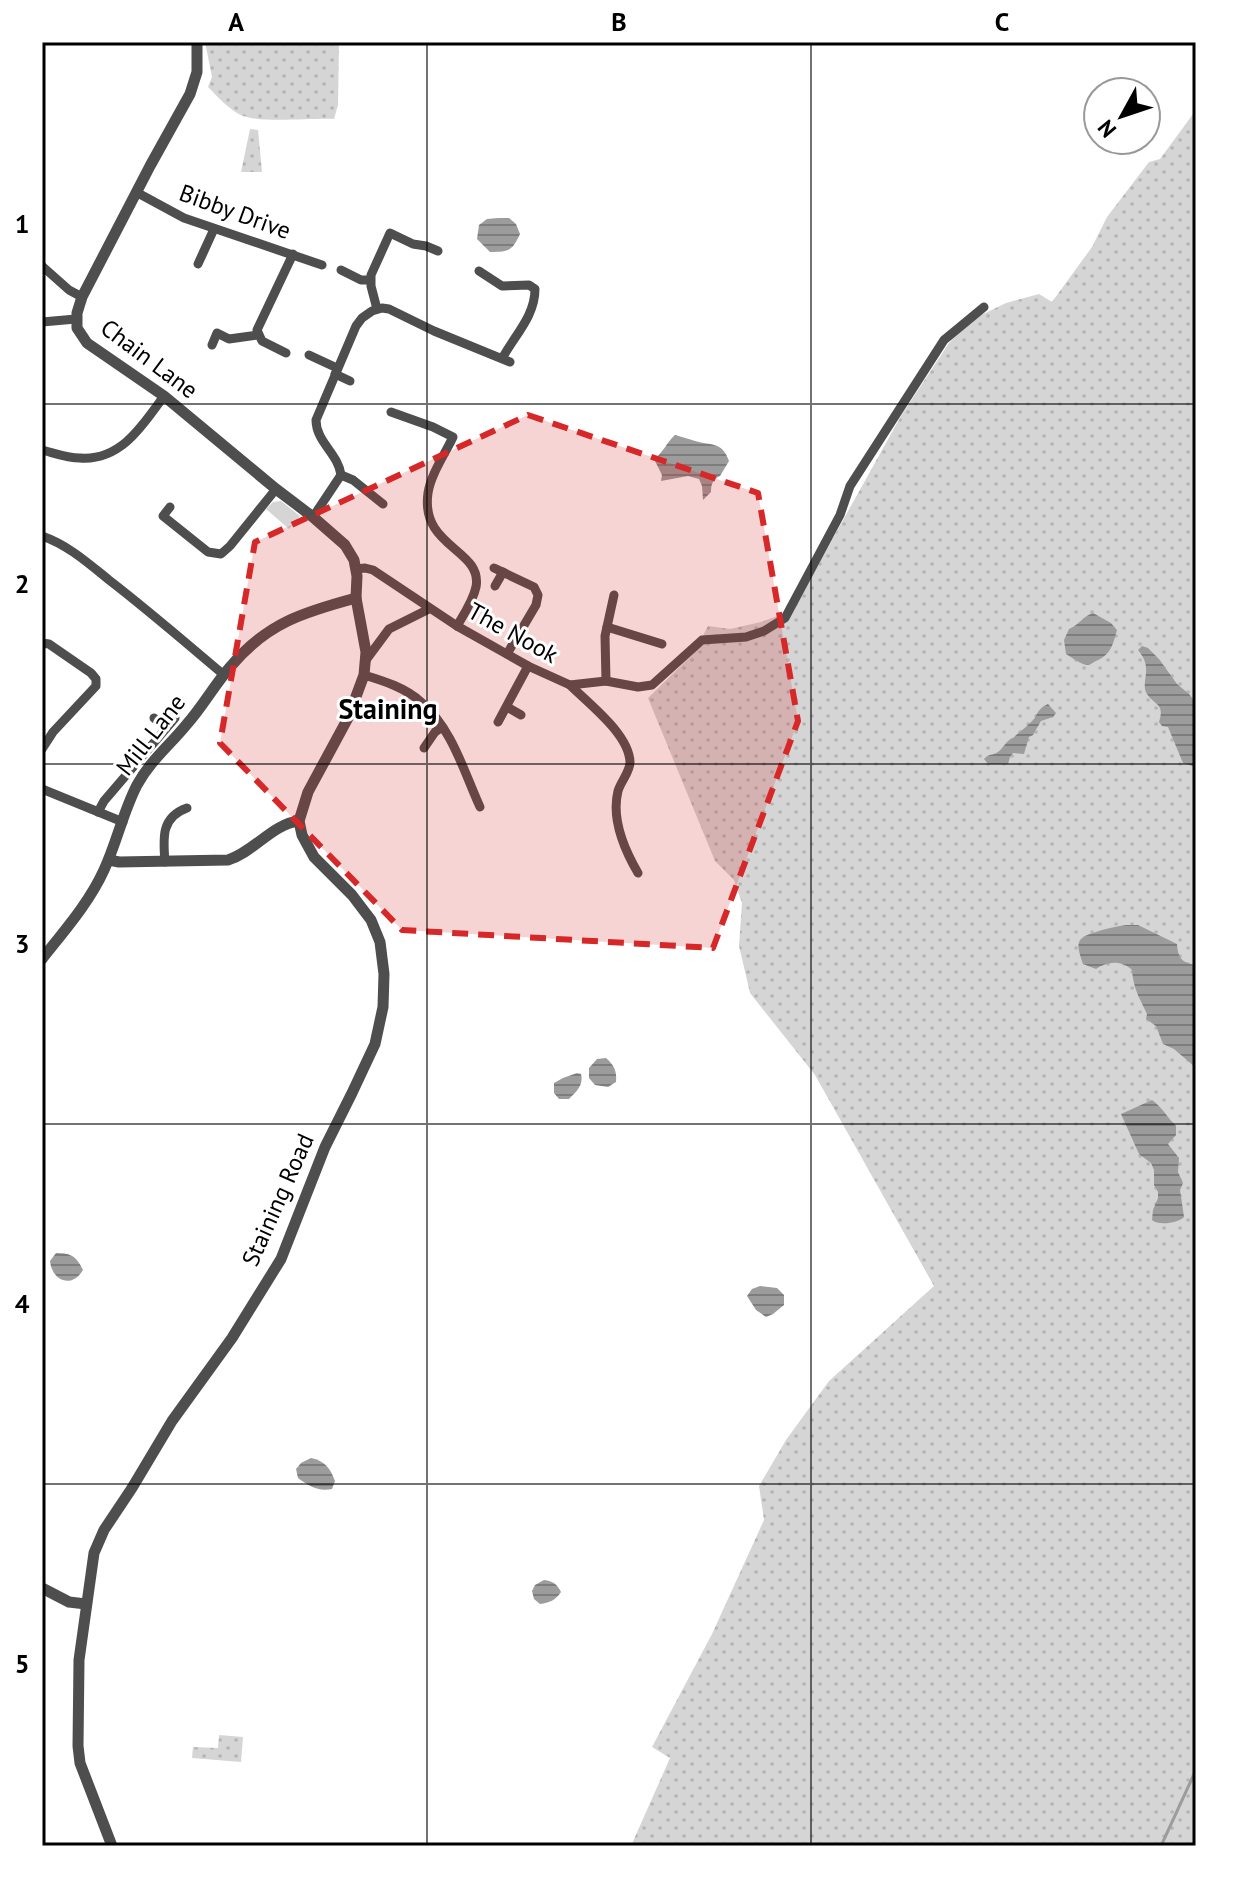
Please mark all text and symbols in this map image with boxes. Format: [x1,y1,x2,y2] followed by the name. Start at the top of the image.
[228,5,244,38] text: A
[611,5,627,38] text: B
[995,5,1009,38] text: C
[1082,76,1162,156] north arrow
[1091,114,1122,143] text: N
[175,177,295,246] street label: Bibby Drive
[15,207,29,240] text: 1
[95,312,204,405] street label: Chain Lane
[15,567,29,600] text: 2
[463,595,564,670] street label: The Nook
[109,688,192,782] street label: Mill Lane
[338,690,438,727] district label: Staining
[15,927,29,960] text: 3
[235,1129,321,1271] street label: Staining Road
[15,1287,30,1320] text: 4
[15,1647,29,1680] text: 5

